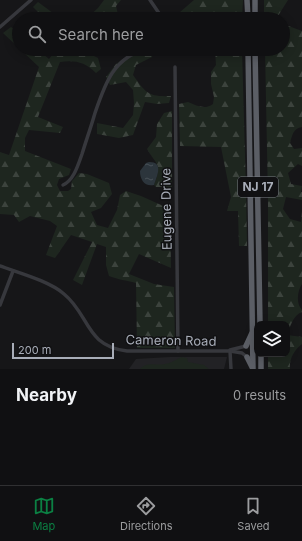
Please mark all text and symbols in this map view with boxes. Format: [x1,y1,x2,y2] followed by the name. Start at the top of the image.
[12,12,290,56] search box
[26,23,48,45] icon: search
[58,25,144,44] text: Search here
[157,168,175,250] street label: Eugene Drive
[238,177,278,197] road number: NJ 17
[254,321,290,357] map controls
[254,321,290,357] button: layers
[125,331,217,349] street label: Cameron Road
[12,341,114,360] scale bar
[18,343,51,357] text: 200 m
[16,385,77,405] text: Nearby
[233,387,286,403] text: 0 results
[32,495,55,533] tab: Map
[120,495,173,533] tab: Directions
[237,495,270,533] tab: Saved

